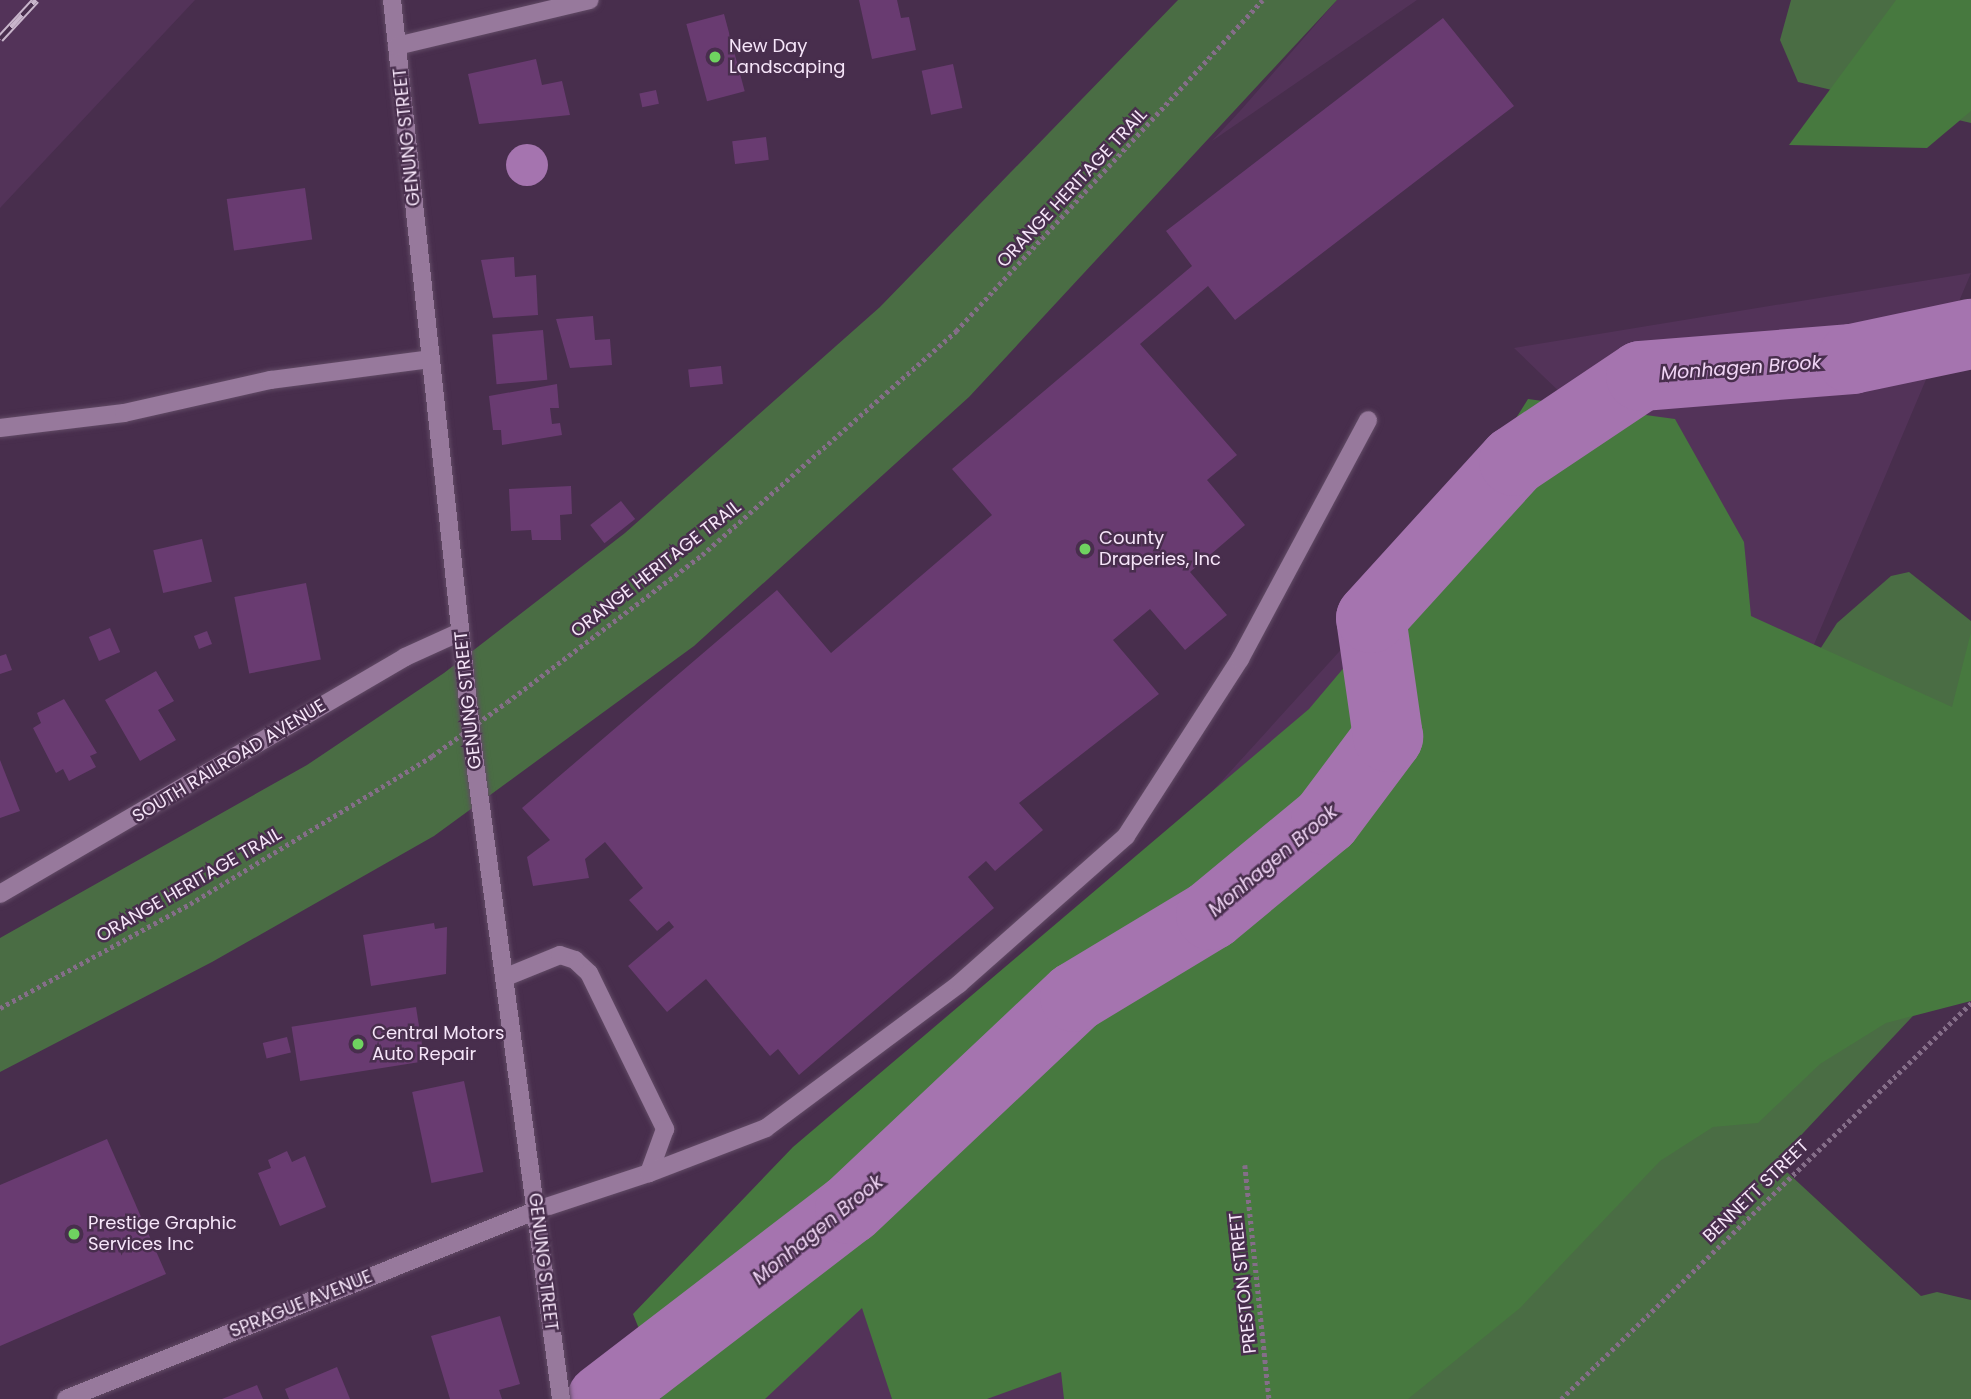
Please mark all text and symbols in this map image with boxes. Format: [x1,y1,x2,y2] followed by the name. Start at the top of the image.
[729,36,845,78] place label: New Day Landscaping
[707,49,723,65] marker: New Day Landscaping
[389,67,425,207] street label: GENUNG STREET
[993,104,1151,272] street label: ORANGE HERITAGE TRAIL
[1660,351,1822,385] water label: Monhagen Brook
[567,496,745,642] street label: ORANGE HERITAGE TRAIL
[1099,528,1221,570] place label: County Draperies, Inc
[1077,541,1093,557] marker: County Draperies, Inc
[450,630,486,770] street label: GENUNG STREET
[129,695,329,827] street label: SOUTH RAILROAD AVENUE
[1204,801,1342,921] water label: Monhagen Brook
[93,823,285,947] street label: ORANGE HERITAGE TRAIL
[372,1023,504,1066] place label: Central Motors Auto Repair
[350,1036,366,1052] marker: Central Motors Auto Repair
[1699,1135,1813,1247] street label: BENNETT STREET
[748,1170,888,1290] water label: Monhagen Brook
[524,1192,562,1332] street label: GENUNG STREET
[1225,1211,1261,1355] street label: PRESTON STREET
[88,1213,237,1256] place label: Prestige Graphic Services Inc
[66,1226,82,1242] marker: Prestige Graphic Services Inc
[227,1266,375,1342] street label: SPRAGUE AVENUE

